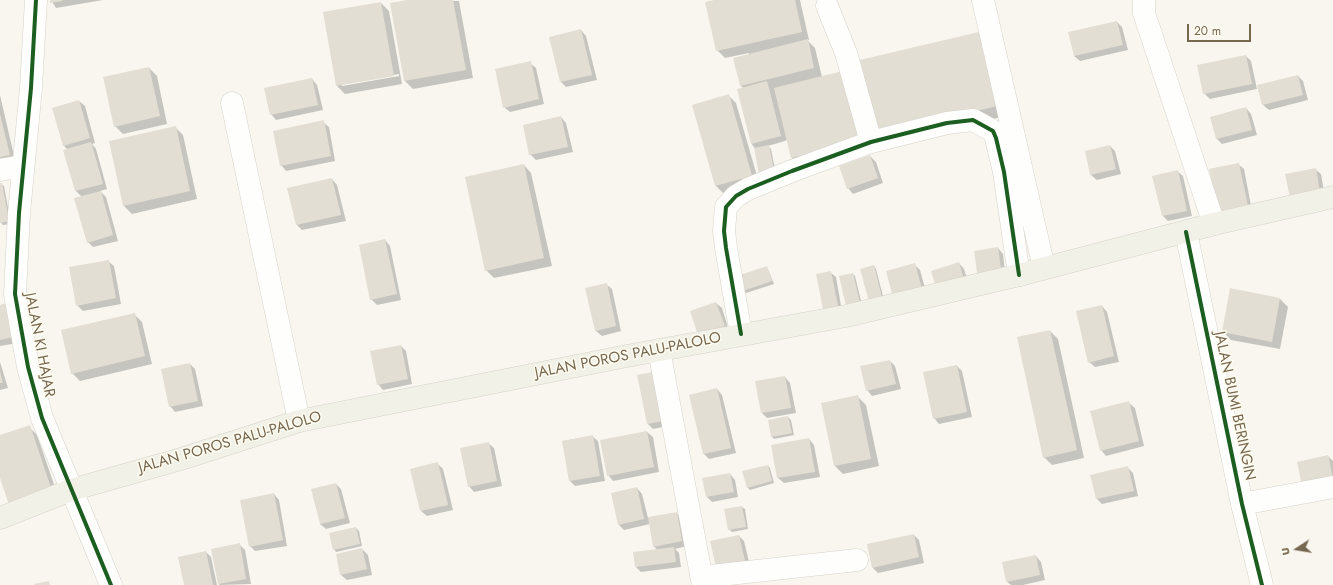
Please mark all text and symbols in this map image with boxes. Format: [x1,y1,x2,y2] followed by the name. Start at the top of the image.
[1189,16,1253,42] scale bar
[1194,22,1221,40] text: 20 m
[20,291,58,399] street label: JALAN KI HAJAR
[533,329,723,383] street label: JALAN POROS PALU-PALOLO
[1209,330,1259,482] street label: JALAN BUMI BERINGIN
[136,408,324,478] street label: JALAN POROS PALU-PALOLO
[1277,529,1317,569] north arrow
[1277,546,1294,557] text: U

